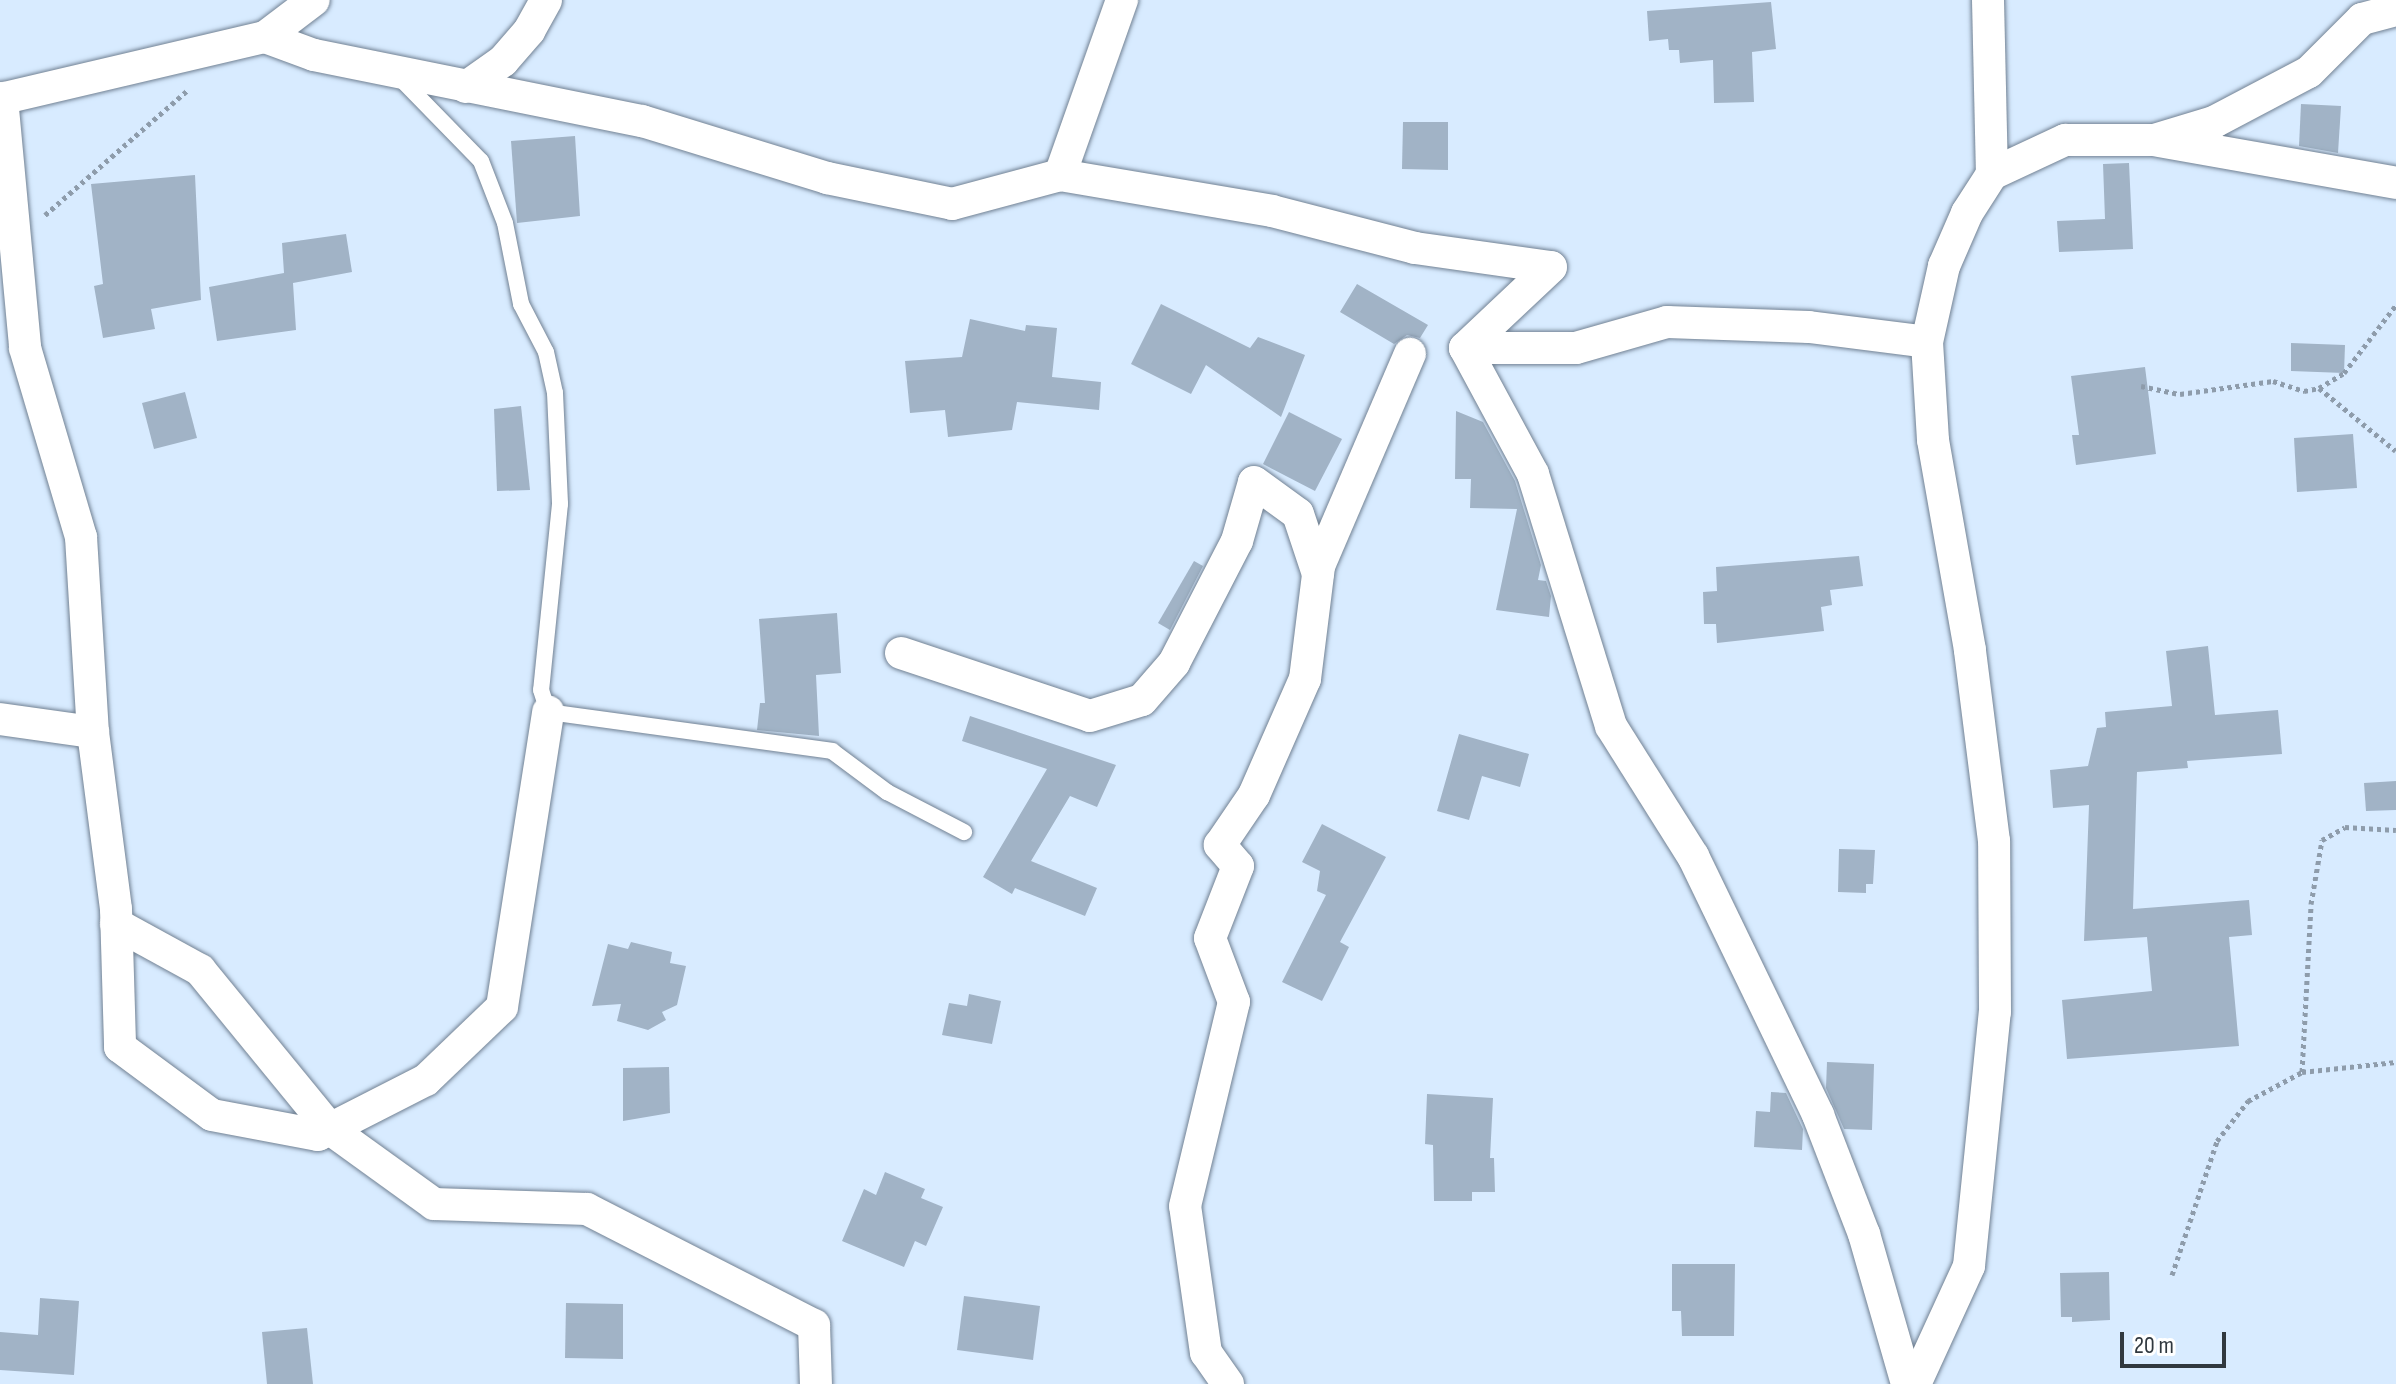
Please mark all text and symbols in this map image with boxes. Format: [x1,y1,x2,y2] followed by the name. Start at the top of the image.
[2124,1316,2230,1366] scale bar
[2134,1331,2174,1360] text: 20 m

